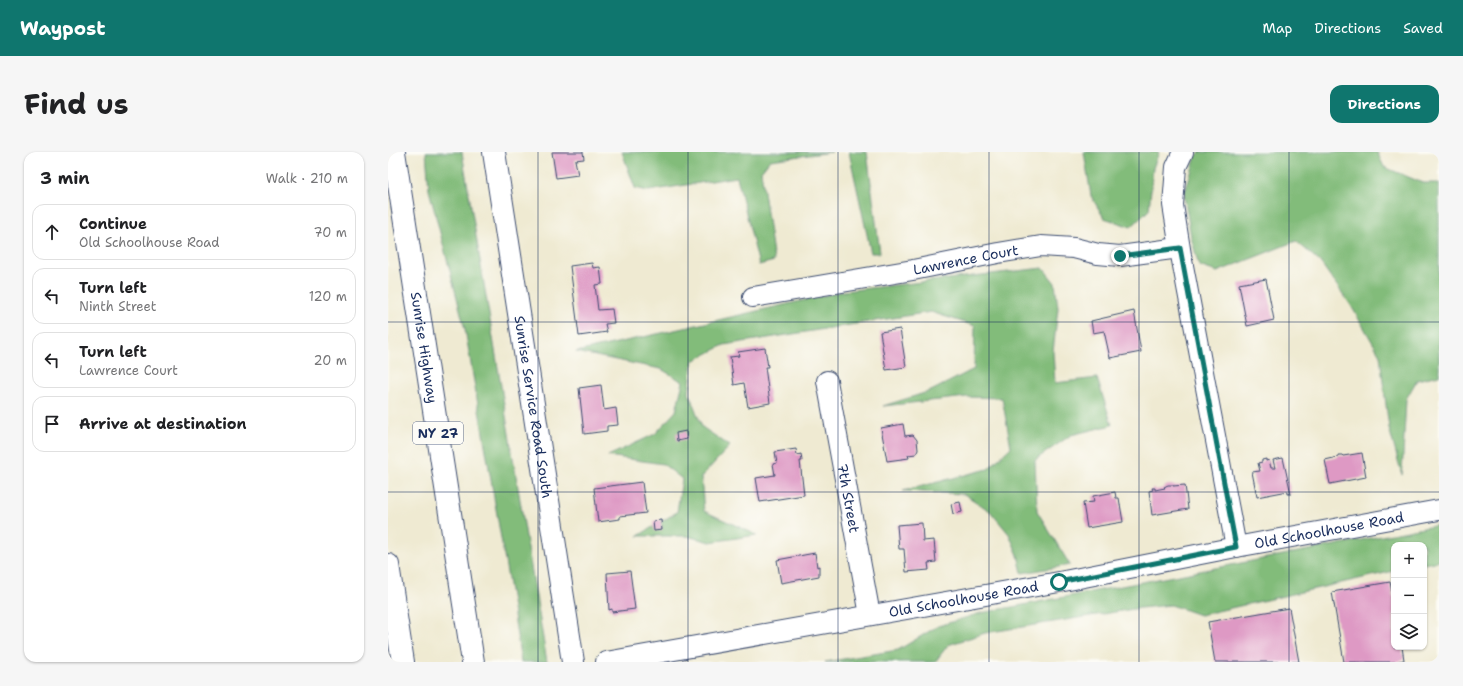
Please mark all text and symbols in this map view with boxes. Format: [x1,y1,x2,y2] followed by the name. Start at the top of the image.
[20,16,105,41] text: Waypost
[1263,19,1293,37] text: Map
[1315,19,1381,37] text: Directions
[1403,19,1443,37] text: Saved
[24,85,129,123] text: Find us
[1330,85,1439,123] button: Directions
[40,167,90,189] text: 3 min
[266,170,348,187] text: Walk · 210 m
[79,214,147,234] text: Continue
[41,221,63,243] icon: ahead
[313,224,347,241] text: 70 m
[79,234,220,251] text: Old Schoolhouse Road
[912,241,1020,279] street label: Lawrence Court
[1111,247,1129,265] route end
[79,278,147,298] text: Turn left
[41,285,63,307] icon: left
[309,288,347,305] text: 120 m
[407,291,442,405] street label: Sunrise Highway
[79,298,156,315] text: Ninth Street
[510,314,557,500] street label: Sunrise Service Road South
[79,342,147,362] text: Turn left
[41,349,63,371] icon: left
[314,352,347,369] text: 20 m
[79,362,178,379] text: Lawrence Court
[41,413,63,435] icon: arrive
[79,414,247,434] text: Arrive at destination
[413,422,463,444] road number: NY 27
[833,462,864,534] street label: 7th Street
[1253,508,1405,552] street label: Old Schoolhouse Road
[1391,542,1427,650] map controls
[1391,542,1427,578] button: +
[1050,573,1068,591] route start
[887,577,1040,621] street label: Old Schoolhouse Road
[1391,578,1427,614] button: −
[1391,614,1427,650] button: layers

